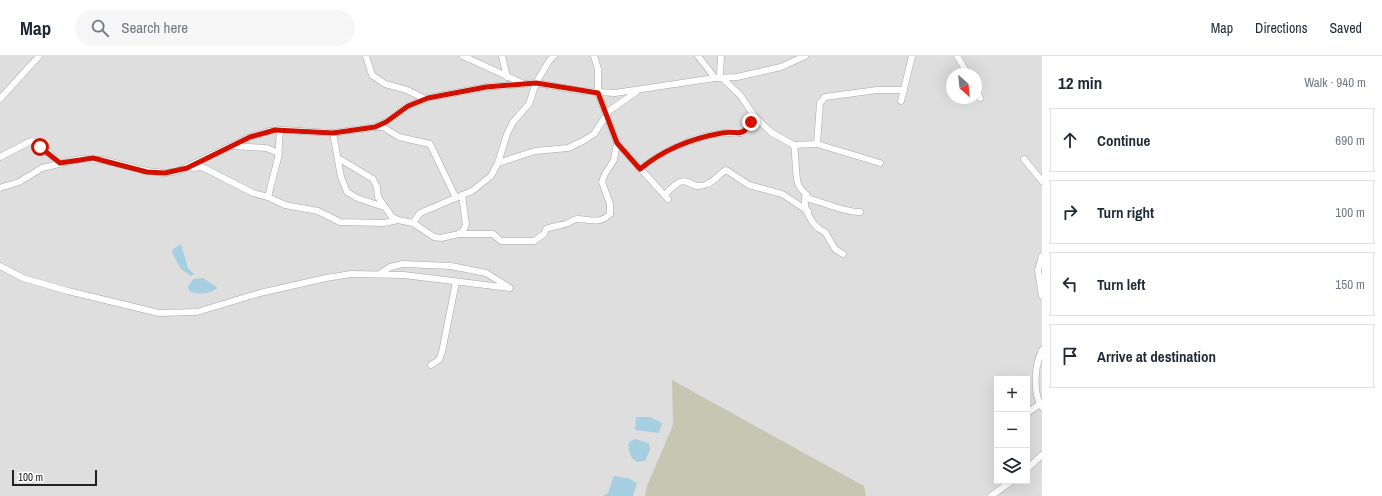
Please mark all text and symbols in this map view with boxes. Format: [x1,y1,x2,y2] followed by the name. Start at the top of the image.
[75,10,355,46] search box
[20,15,51,41] text: Map
[89,17,111,39] icon: search
[121,17,188,38] text: Search here
[1211,19,1233,37] text: Map
[1255,19,1307,37] text: Directions
[1329,19,1362,37] text: Saved
[946,68,982,104] north arrow
[1058,71,1102,94] text: 12 min
[1304,74,1366,91] text: Walk · 940 m
[742,113,760,131] route end
[1059,129,1081,151] icon: ahead
[1097,130,1150,151] text: Continue
[1335,132,1365,149] text: 690 m
[31,138,49,156] route start
[1059,201,1081,223] icon: right
[1097,202,1154,223] text: Turn right
[1335,204,1365,221] text: 100 m
[1059,273,1081,295] icon: left
[1097,274,1145,295] text: Turn left
[1335,276,1365,293] text: 150 m
[1059,345,1081,367] icon: arrive
[1097,346,1216,367] text: Arrive at destination
[994,376,1030,484] map controls
[994,376,1030,412] button: +
[994,412,1030,448] button: −
[994,448,1030,484] button: layers
[12,468,97,487] scale bar
[18,470,43,484] text: 100 m

